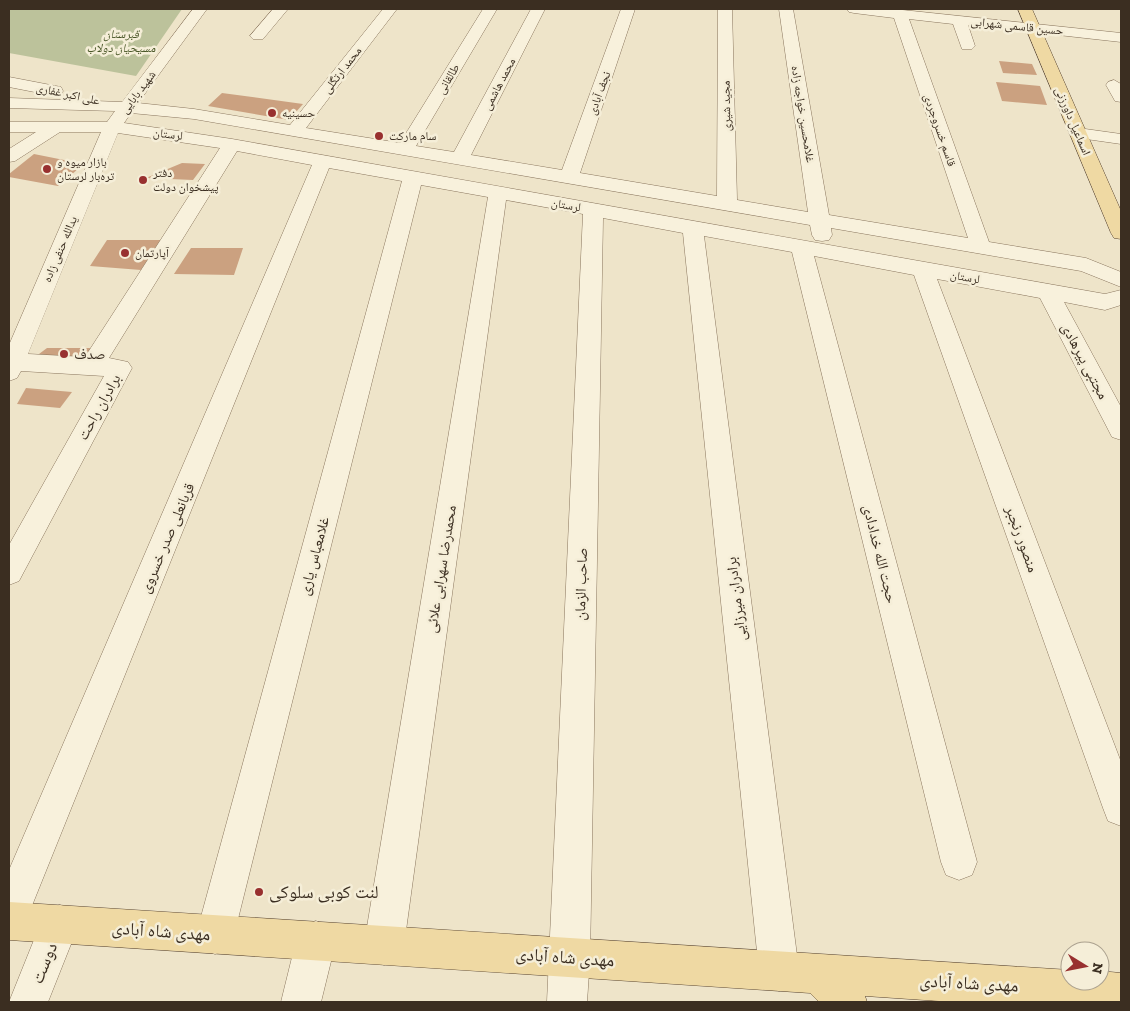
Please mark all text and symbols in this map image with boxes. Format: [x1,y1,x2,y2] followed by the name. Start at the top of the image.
[970,14,1064,38] street label: حسین قاسمی شهرابی
[87,27,156,56] park label: قبرستان مسیحیان دولاب
[320,44,364,96] street label: محمد ارتگلی
[479,56,519,112] street label: محمد هاشمی
[434,61,462,97] street label: طالقانی
[788,64,818,164] street label: غلامحسین خواجه زاده
[117,68,159,116] street label: شهید بابایی
[585,69,614,117] street label: نجف آبادی
[35,80,101,108] street label: علی اکبر غفاری
[719,81,734,131] street label: مجید شیری
[1052,85,1094,158] street label: اسماعیل داورزنی
[920,92,959,169] street label: قاسم خسروجردی
[282,106,316,120] place label: حسینیه
[266,107,278,119] marker: حسینیه
[152,125,184,143] street label: لرستان
[389,129,437,144] place label: سام مارکت
[373,130,385,142] marker: سام مارکت
[57,155,115,183] place label: بازار میوه و تره‌بار لرستان
[41,163,53,175] marker: بازار میوه و تره‌بار لرستان
[152,166,219,194] place label: دفتر پیشخوان دولت
[137,174,149,186] marker: دفتر پیشخوان دولت
[550,196,582,214] street label: لرستان
[40,214,80,284] street label: یدالله حنفی زاده
[135,246,170,260] place label: آپارتمان
[119,247,131,259] marker: آپارتمان
[949,268,981,286] street label: لرستان
[1056,320,1113,403] street label: مجتبی پیرهادی
[74,345,106,363] place label: صدف
[58,348,70,360] marker: صدف
[74,371,125,444] street label: برادران راحت
[136,480,199,596] street label: قربانعلی صدر خسروی
[1001,502,1042,575] street label: منصور رنجبر
[858,503,901,606] street label: حجت الله خدادادی
[422,504,461,634] street label: محمدرضا سهرابی علائی
[295,514,334,597] street label: غلامعباس یاری
[571,547,592,621] street label: صاحب الزمان
[722,556,751,642] street label: برادران میرزایی
[269,881,379,903] place label: لنت کوبی سلوکی
[253,886,265,898] marker: لنت کوبی سلوکی
[111,917,211,945] street label: مهدی شاه آبادی
[26,939,62,987] street label: دوست
[1060,941,1110,991] north arrow
[515,943,615,971] street label: مهدی شاه آبادی
[1088,961,1107,975] text: N
[919,969,1019,997] street label: مهدی شاه آبادی

